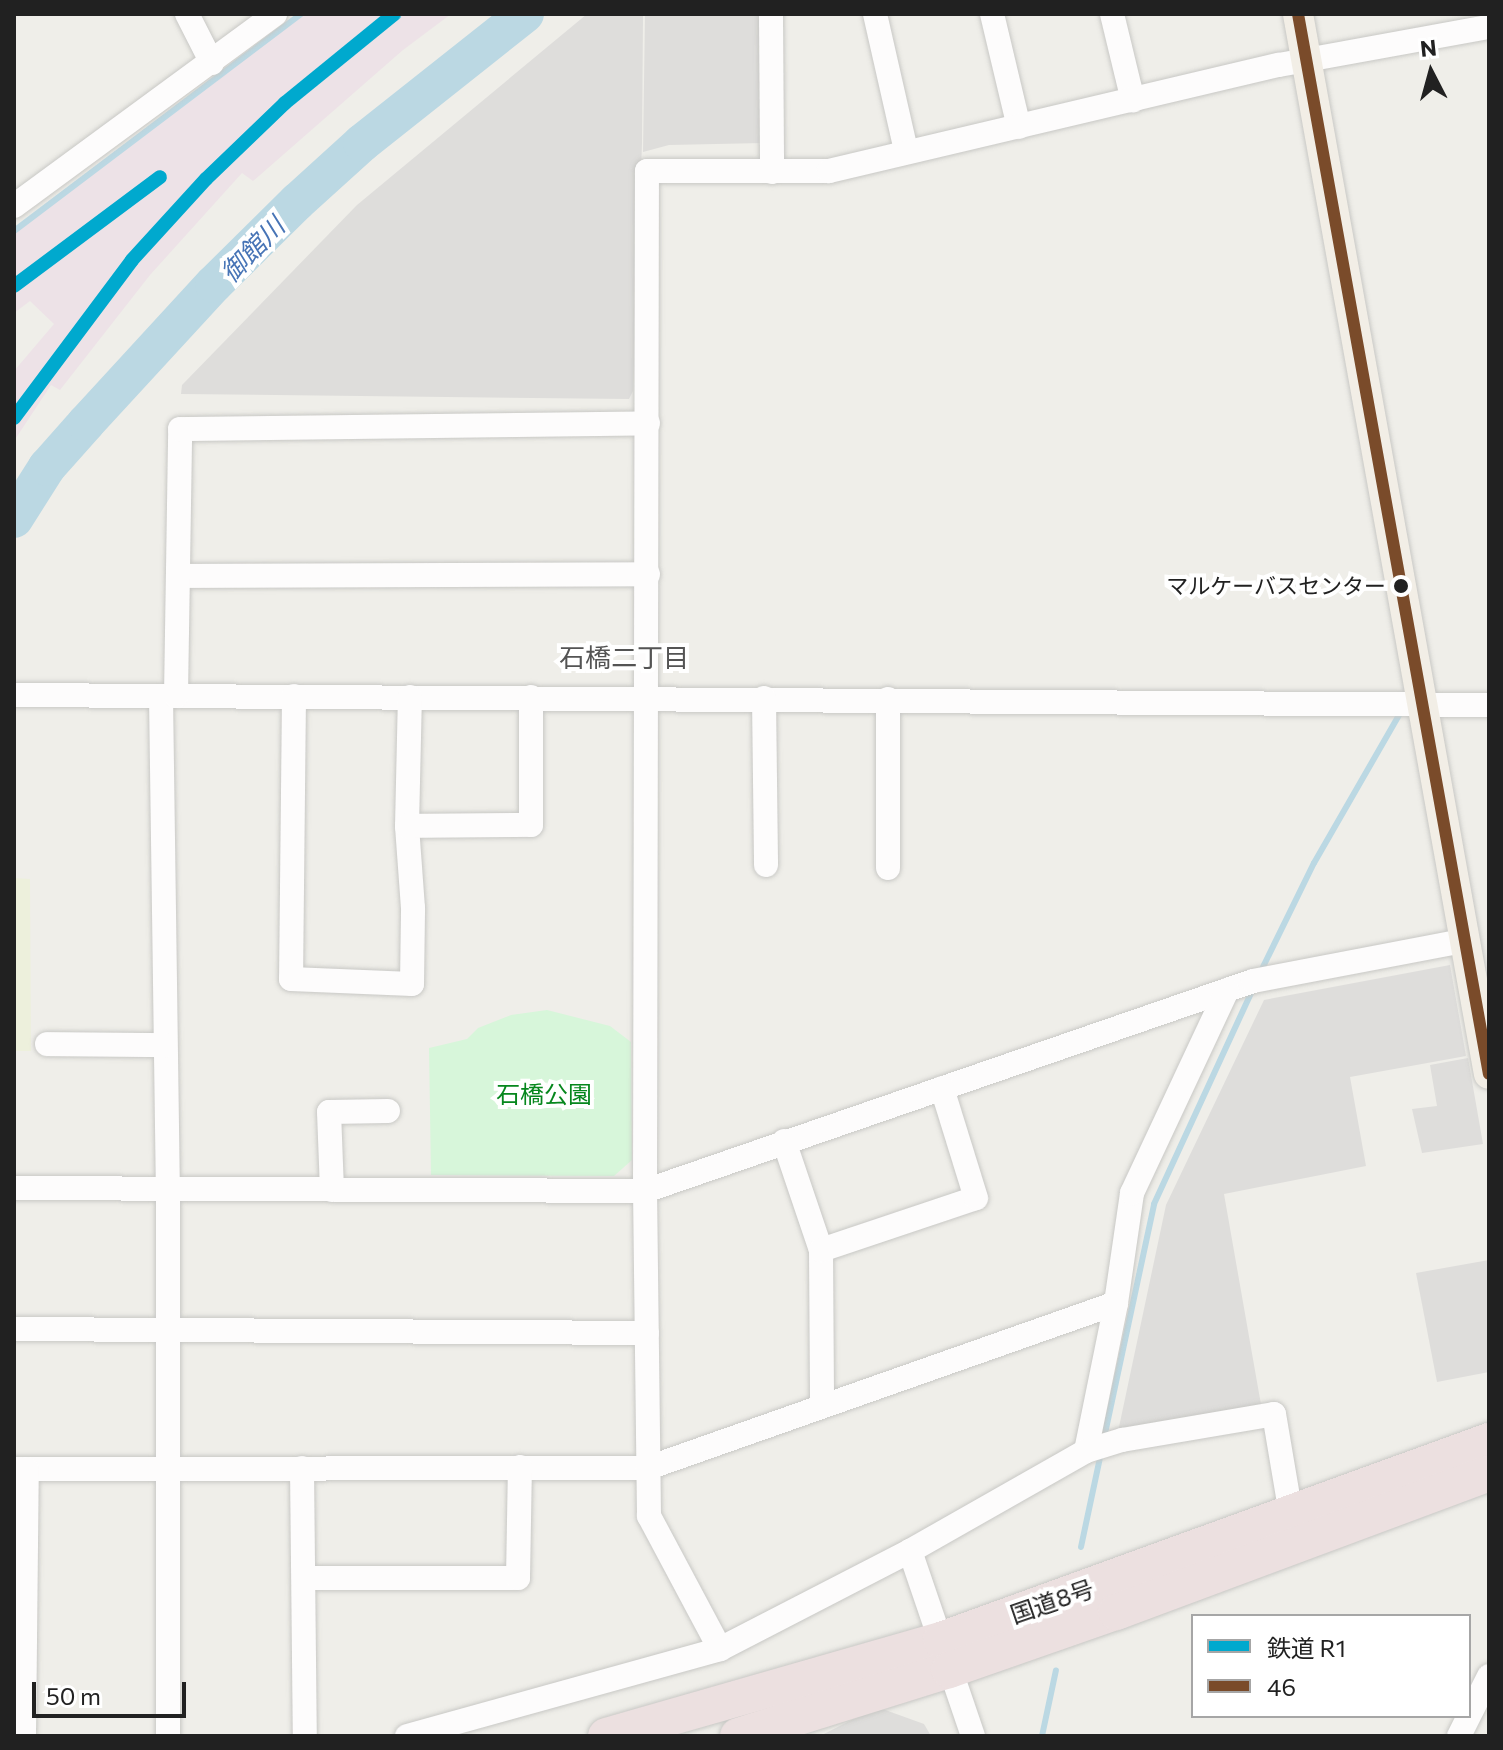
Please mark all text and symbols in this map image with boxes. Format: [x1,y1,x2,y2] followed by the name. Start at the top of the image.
[1391,32,1471,112] north arrow
[1419,33,1438,62] text: N
[214,210,290,288] water label: 御館川
[1166,573,1386,599] place label: マルケーバスセンター
[1393,578,1409,594] marker: マルケーバスセンター
[559,641,689,673] district label: 石橋二丁目
[496,1080,592,1108] park label: 石橋公園
[1006,1573,1098,1629] street label: 国道8号
[1191,1614,1471,1718] legend
[1267,1633,1346,1662] text: 鉄道 R1
[36,1666,190,1716] scale bar
[1267,1672,1296,1701] text: 46
[46,1681,101,1710] text: 50 m

